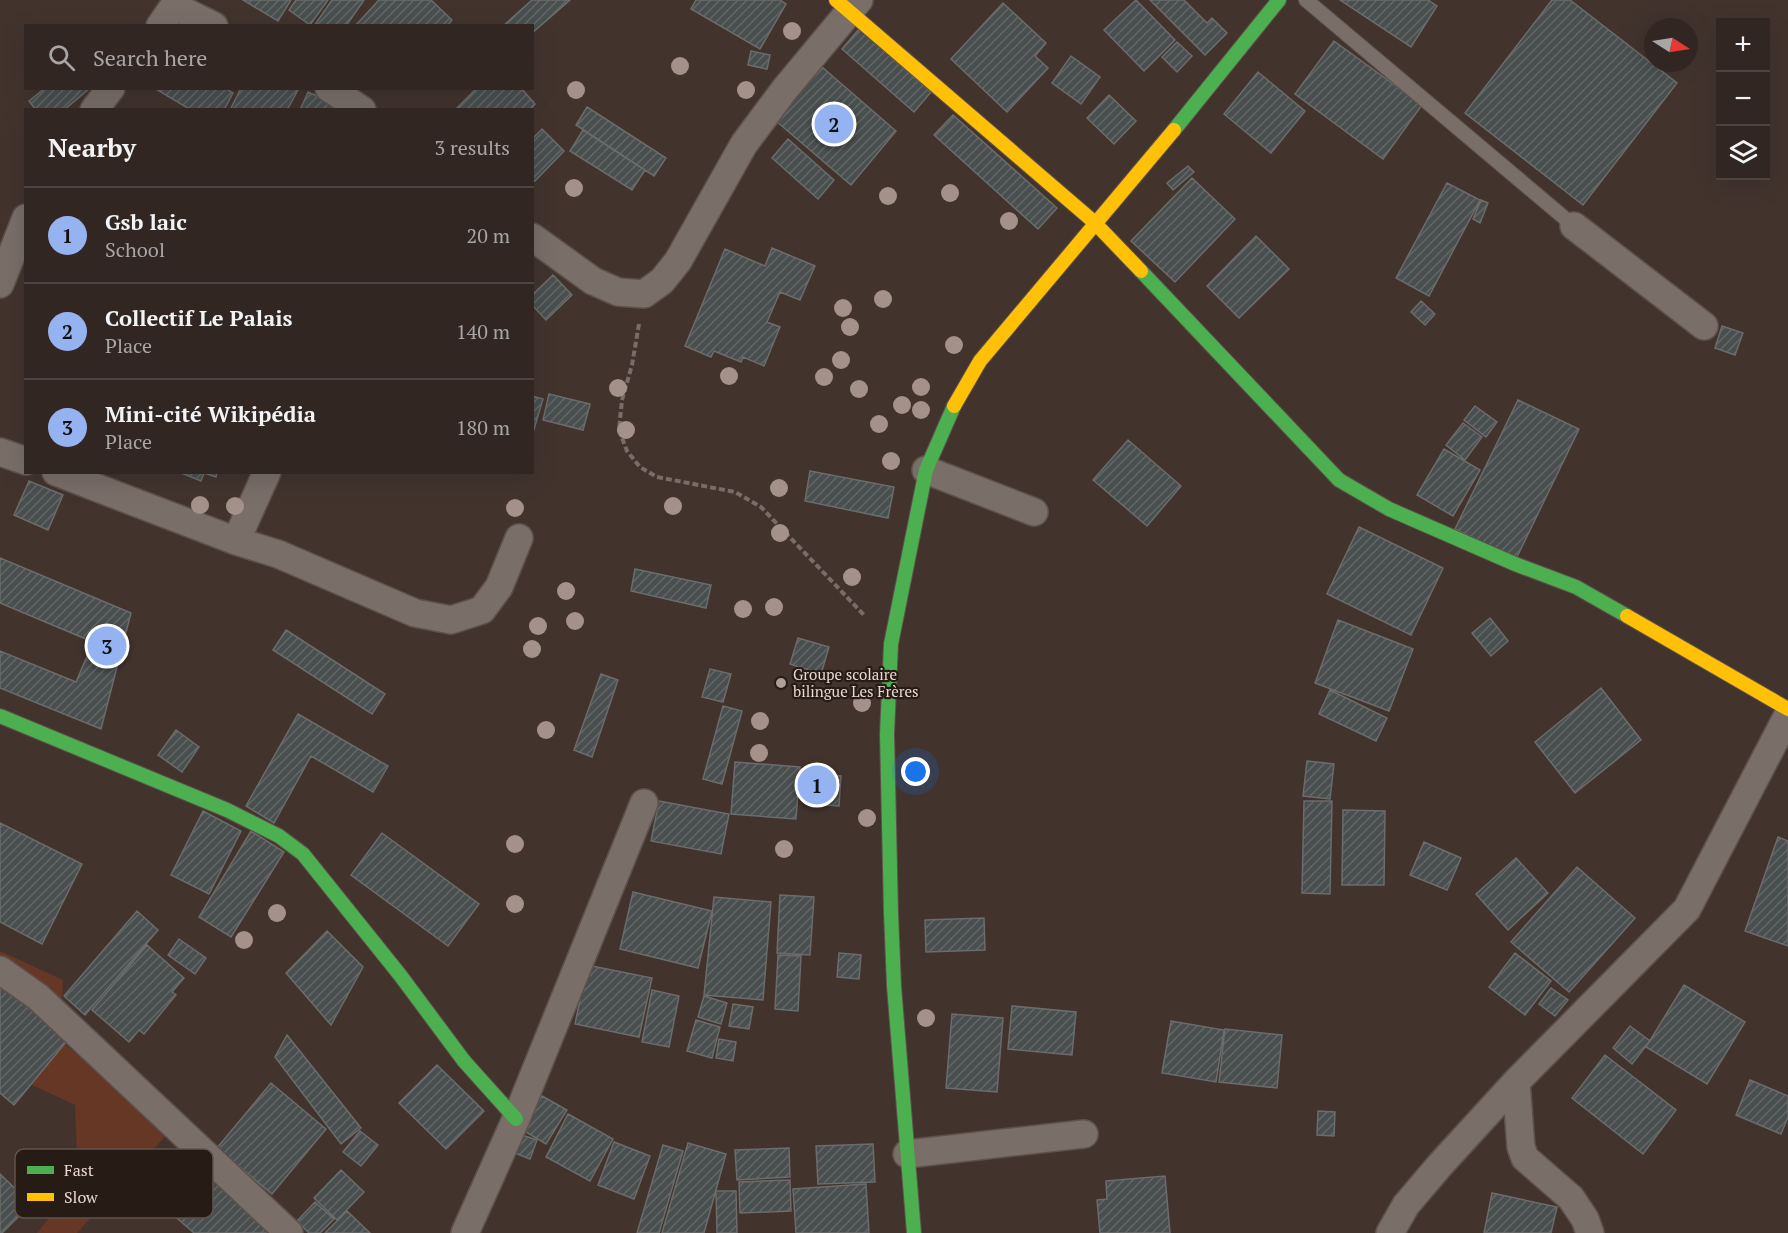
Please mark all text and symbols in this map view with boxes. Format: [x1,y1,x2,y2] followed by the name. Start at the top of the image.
[1644,18,1698,72] north arrow
[1716,18,1770,180] map controls
[1716,18,1770,72] button: +
[24,24,534,90] search box
[45,41,78,74] icon: search
[93,43,207,72] text: Search here
[1716,72,1770,126] button: −
[814,102,854,146] pin: 2
[1716,126,1770,180] button: layers
[48,130,136,164] text: Nearby
[435,134,510,161] text: 3 results
[105,207,187,236] text: Gsb laic
[62,222,73,249] text: 1
[467,222,510,249] text: 20 m
[105,236,165,263] text: School
[105,303,293,332] text: Collectif Le Palais
[62,318,73,345] text: 2
[456,318,510,345] text: 140 m
[105,332,152,359] text: Place
[105,399,316,428] text: Mini-cité Wikipédia
[62,414,73,441] text: 3
[456,414,510,441] text: 180 m
[105,428,152,455] text: Place
[88,624,126,668] pin: 3
[793,664,919,701] place label: Groupe scolaire bilingue Les Frères
[774,676,788,690] marker: Groupe scolaire bilingue Les Frères
[901,757,930,786] your location
[798,762,836,808] pin: 1
[15,1149,213,1218] legend
[64,1159,94,1181] text: Fast
[64,1186,98,1208] text: Slow

